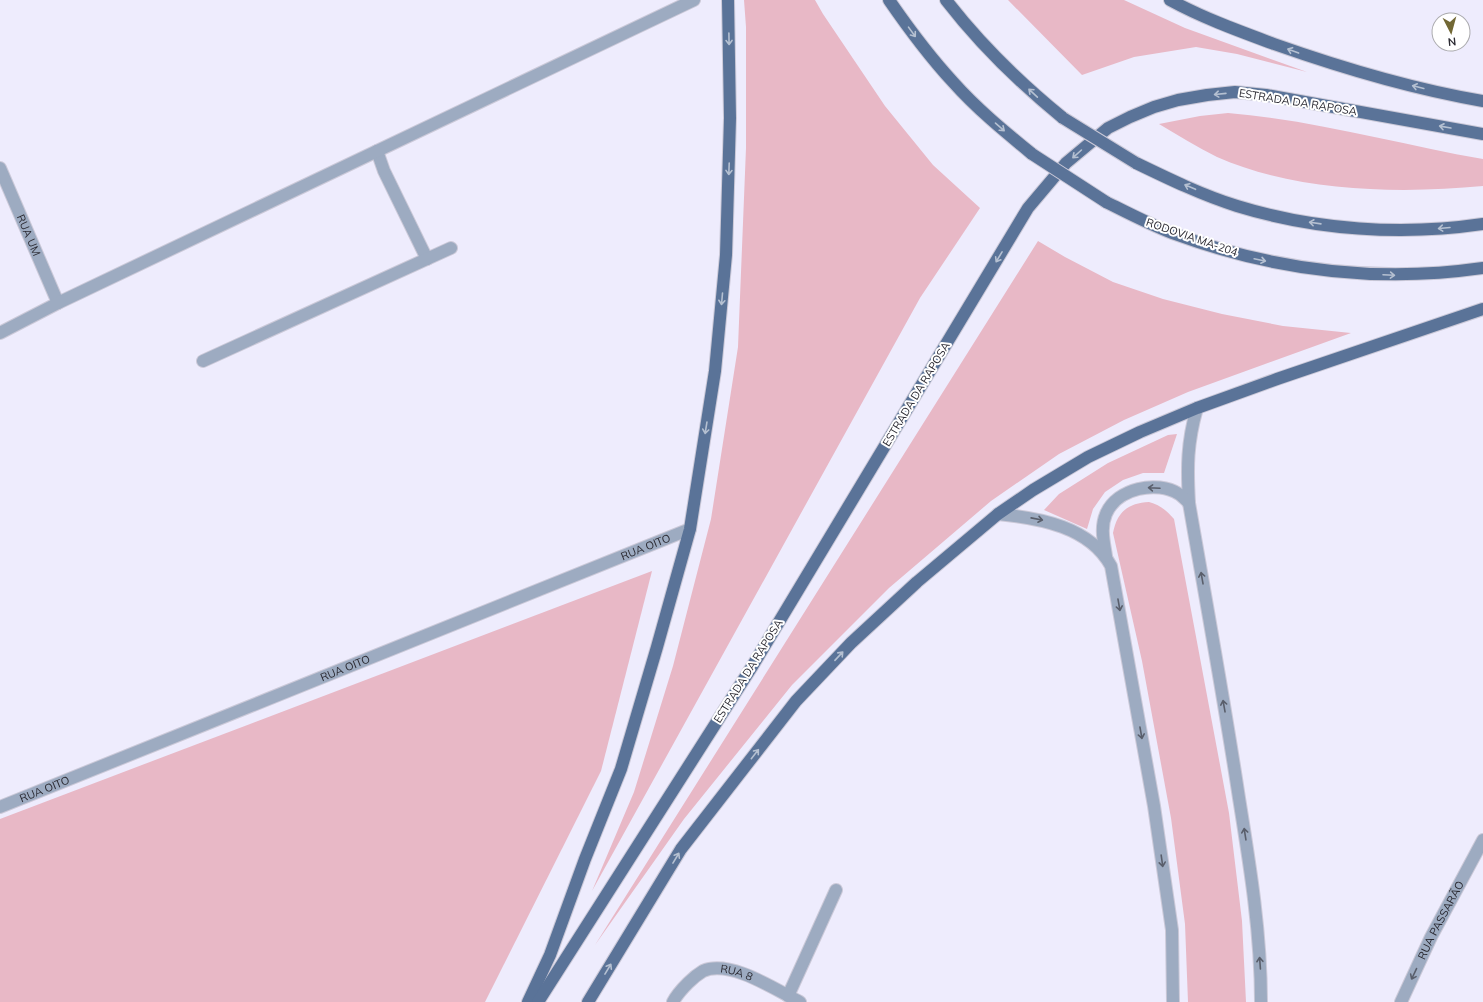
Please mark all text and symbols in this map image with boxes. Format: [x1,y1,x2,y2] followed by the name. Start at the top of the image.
[1431,12,1471,52] north arrow
[907,26,916,37] one-way arrow
[725,32,732,45] one-way arrow
[1447,35,1457,49] text: N
[1287,46,1299,54] one-way arrow
[1411,82,1424,90] one-way arrow
[1238,86,1358,118] street label: ESTRADA DA RAPOSA
[1028,88,1038,98] one-way arrow
[1214,90,1227,98] one-way arrow
[994,123,1005,132] one-way arrow
[1439,123,1452,131] one-way arrow
[1072,149,1082,158] one-way arrow
[725,162,732,175] one-way arrow
[1185,183,1197,191] one-way arrow
[14,212,44,258] street label: RUA UM
[1144,215,1240,259] street label: RODOVIA MA-204
[1309,219,1322,227] one-way arrow
[1438,224,1451,232] one-way arrow
[994,251,1002,263] one-way arrow
[1253,256,1266,264] one-way arrow
[1382,271,1395,278] one-way arrow
[718,292,725,305] one-way arrow
[879,339,953,449] street label: ESTRADA DA RAPOSA
[702,421,710,434] one-way arrow
[1148,484,1161,492] one-way arrow
[1030,516,1043,524] one-way arrow
[619,531,673,563] street label: RUA OITO
[1198,572,1206,585] one-way arrow
[1115,598,1123,611] one-way arrow
[710,617,786,725] street label: ESTRADA DA RAPOSA
[834,651,844,661] one-way arrow
[318,652,372,684] street label: RUA OITO
[1220,700,1228,713] one-way arrow
[1137,726,1145,739] one-way arrow
[750,749,759,760] one-way arrow
[18,773,72,805] street label: RUA OITO
[1241,828,1249,841] one-way arrow
[671,852,680,863] one-way arrow
[1158,854,1166,867] one-way arrow
[1415,878,1467,962] street label: RUA PASSARÃO
[1257,957,1264,970] one-way arrow
[720,961,755,984] street label: RUA 8
[605,963,613,975] one-way arrow
[1410,968,1417,980] one-way arrow

